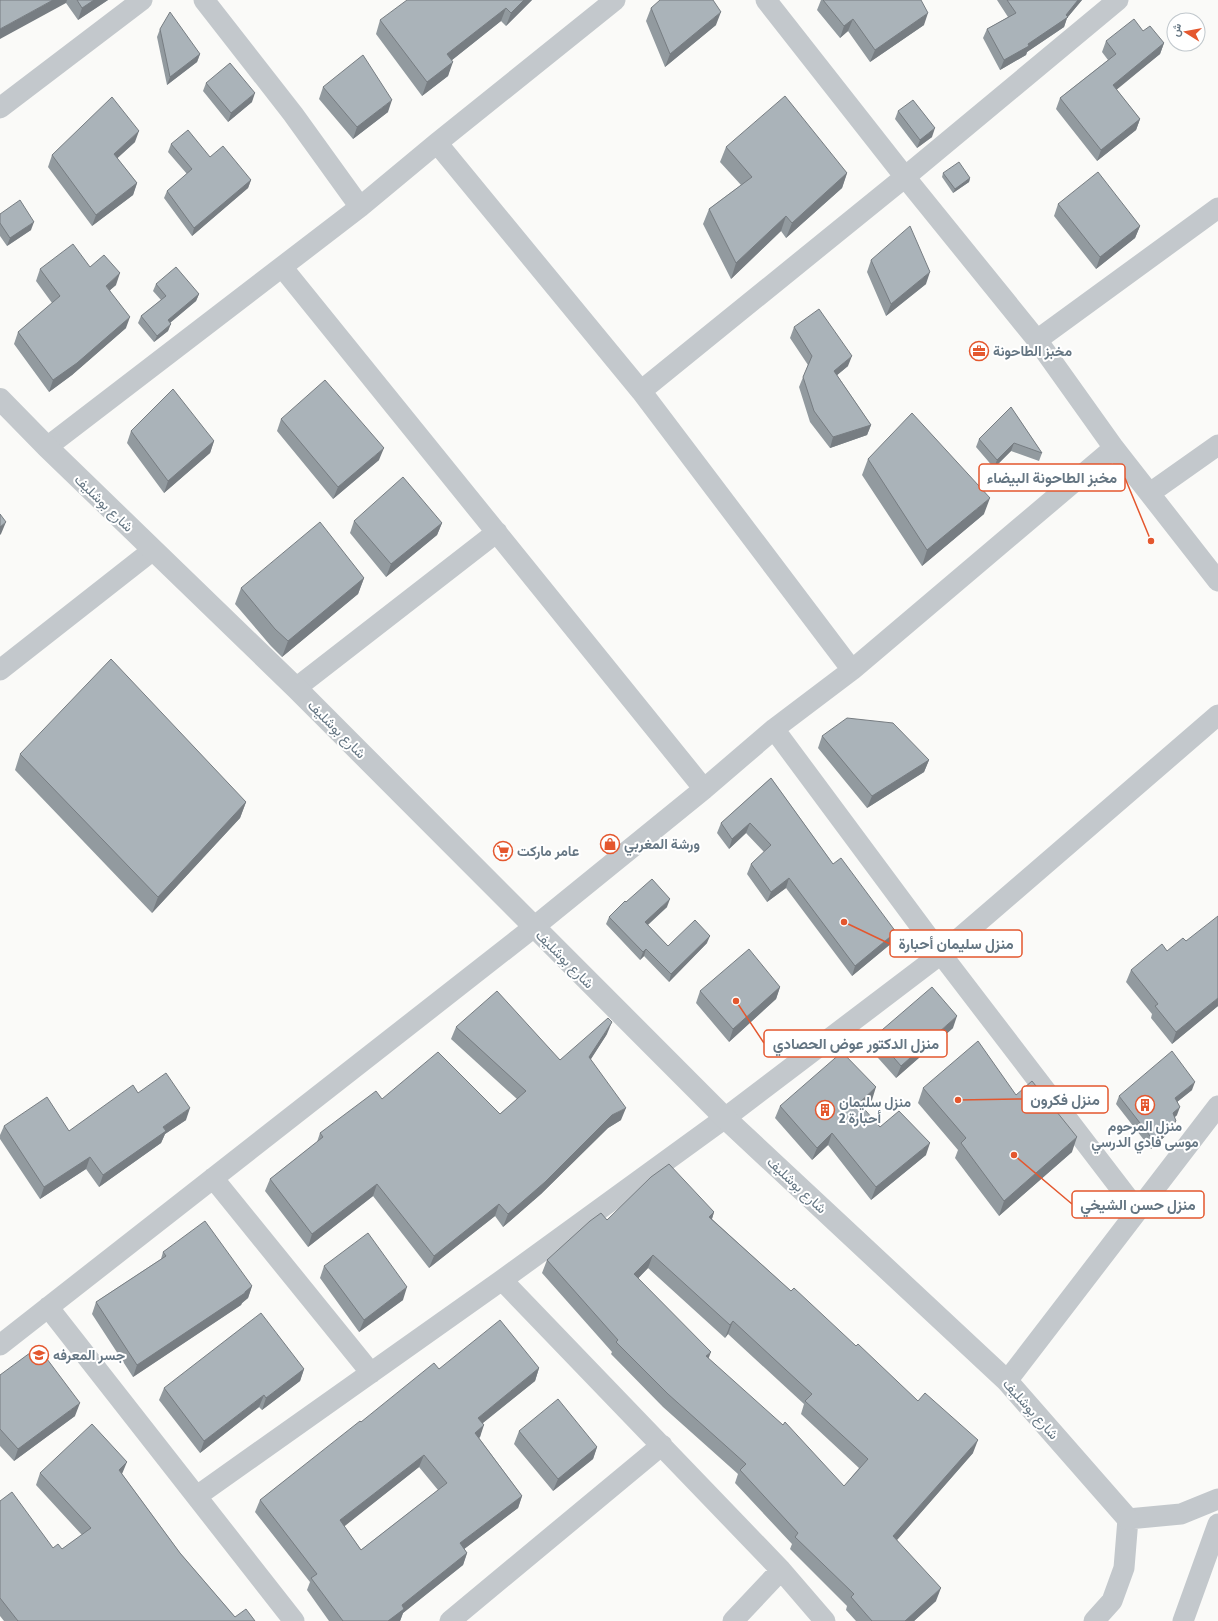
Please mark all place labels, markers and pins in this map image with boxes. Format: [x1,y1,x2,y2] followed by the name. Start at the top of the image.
[968,340,990,362] office icon: مخبز الطاحونة
[993,343,1072,360] place label: مخبز الطاحونة
[979,464,1125,491] callout: مخبز الطاحونة البيضاء
[599,833,621,855] shop icon: ورشة المغربي
[624,836,700,856] place label: ورشة المغربي
[492,840,514,862] supermarket icon: عامر ماركت
[517,843,579,860] place label: عامر ماركت
[890,930,1022,957] callout: منزل سليمان أحبارة
[764,1030,947,1057] callout: منزل الدكتور عوض الحصادي
[1022,1086,1108,1113] callout: منزل فكرون
[838,1094,911,1127] place label: منزل سليمان أحبارة 2
[1134,1094,1156,1116] building icon: منزل المرحوم موسى فادي الدرسي
[814,1099,836,1121] building icon: منزل سليمان أحبارة 2
[1091,1118,1199,1154] place label: منزل المرحوم موسى فادي الدرسي
[1072,1191,1204,1218] callout: منزل حسن الشيخي
[28,1344,50,1366] school or university icon: جسر المعرفه
[53,1347,126,1364] place label: جسر المعرفه

